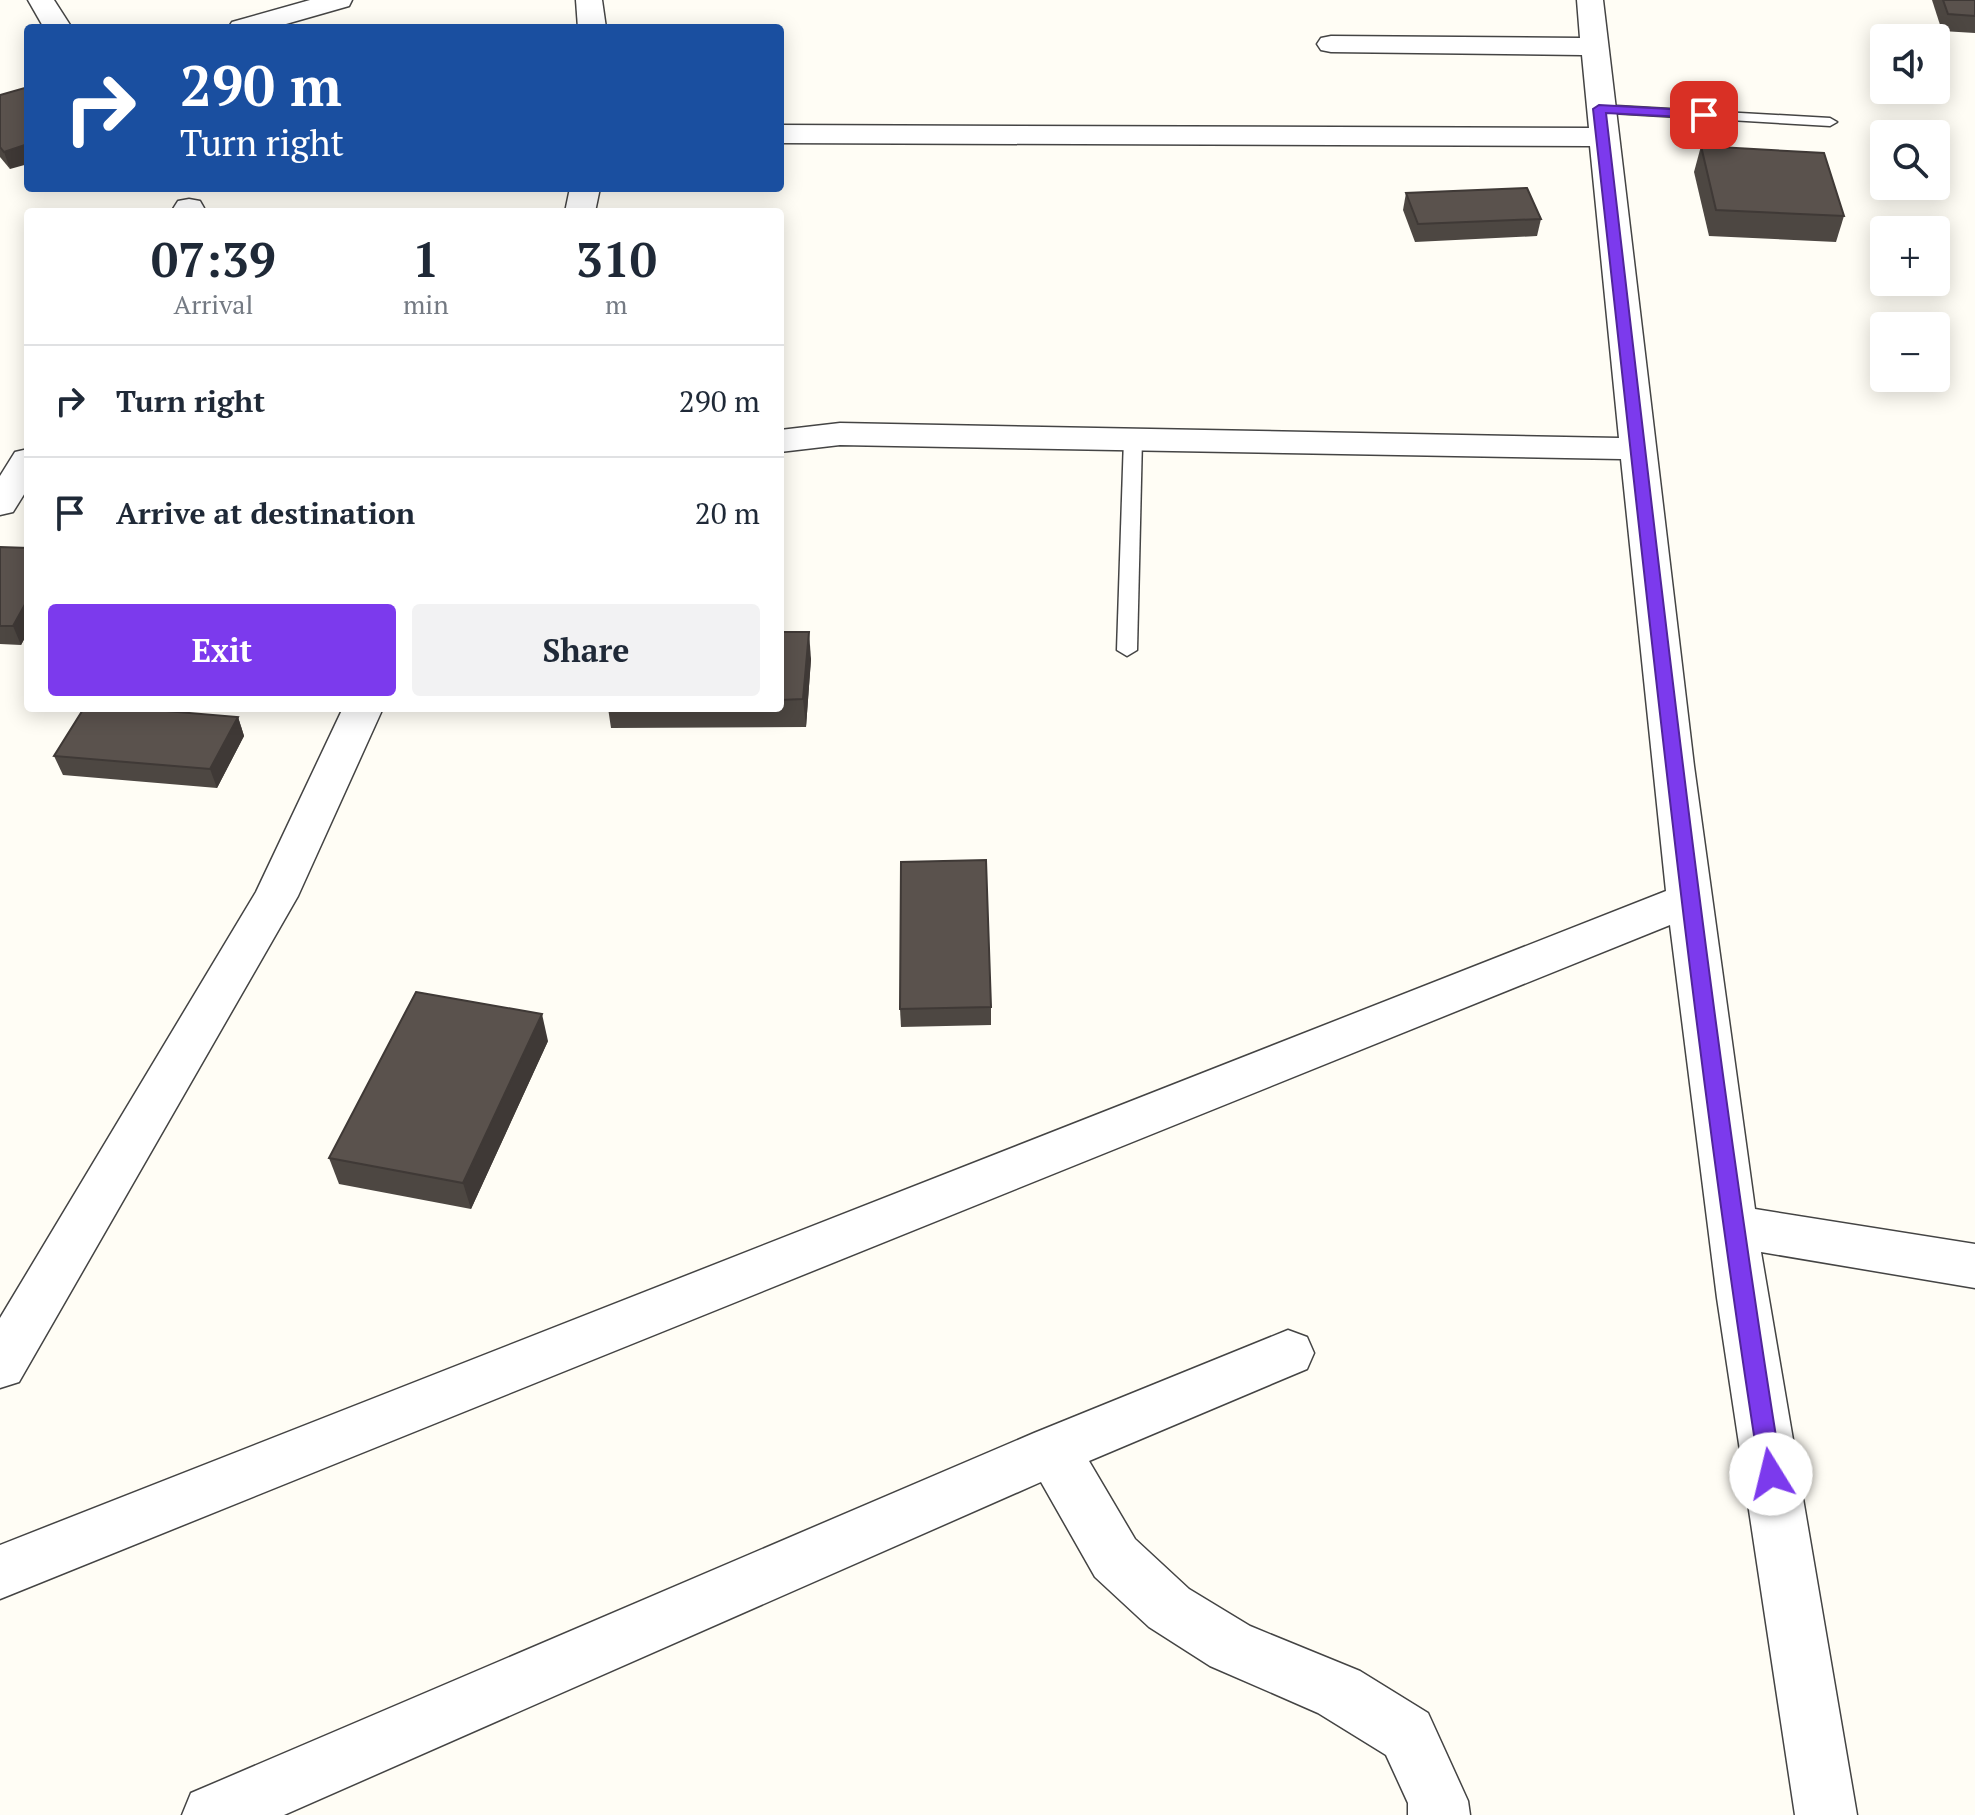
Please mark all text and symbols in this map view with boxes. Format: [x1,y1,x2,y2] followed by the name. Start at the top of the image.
[1870,24,1950,392] map controls
[1870,24,1950,104] button: sound
[180,48,342,122] text: 290 m
[48,56,152,160] icon: right
[1670,81,1738,149] pin
[1682,93,1726,137] icon: arrive
[180,119,344,166] text: Turn right
[1870,120,1950,200] button: search
[1870,216,1950,296] button: +
[151,227,276,291] text: 07:39
[412,227,439,291] text: 1
[576,227,657,291] text: 310
[174,287,253,321] text: Arrival
[403,287,449,321] text: min
[605,287,628,321] text: m
[1870,312,1950,392] button: −
[48,379,92,423] icon: right
[116,381,265,421] text: Turn right
[679,381,760,421] text: 290 m
[48,491,92,535] icon: arrive
[116,493,415,533] text: Arrive at destination
[695,493,760,533] text: 20 m
[48,604,396,696] button: Exit
[412,604,760,696] button: Share
[1729,1432,1813,1516] position arrow

